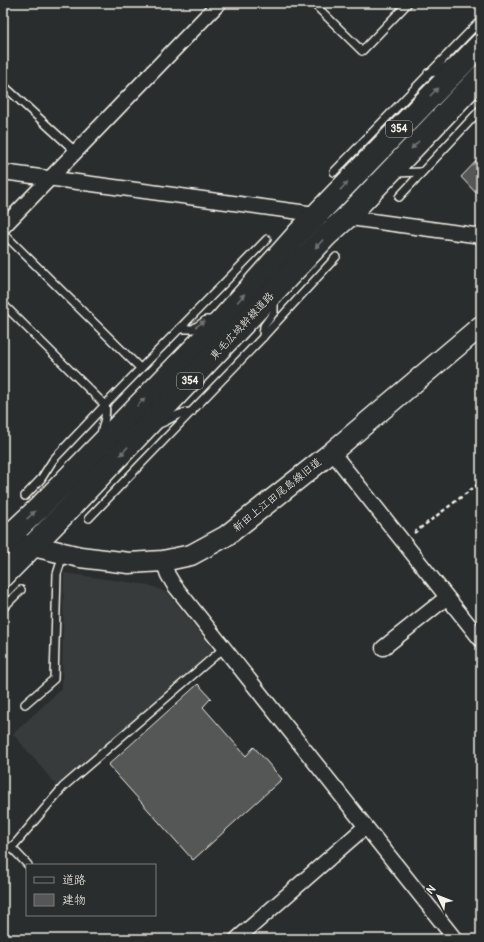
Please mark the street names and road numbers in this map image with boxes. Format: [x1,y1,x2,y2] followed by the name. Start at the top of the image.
[386,121,412,137] road number: 354
[207,289,277,363] street label: 東毛広域幹線道路
[177,373,203,389] road number: 354
[230,455,324,535] street label: 新田上江田尾島線旧道

